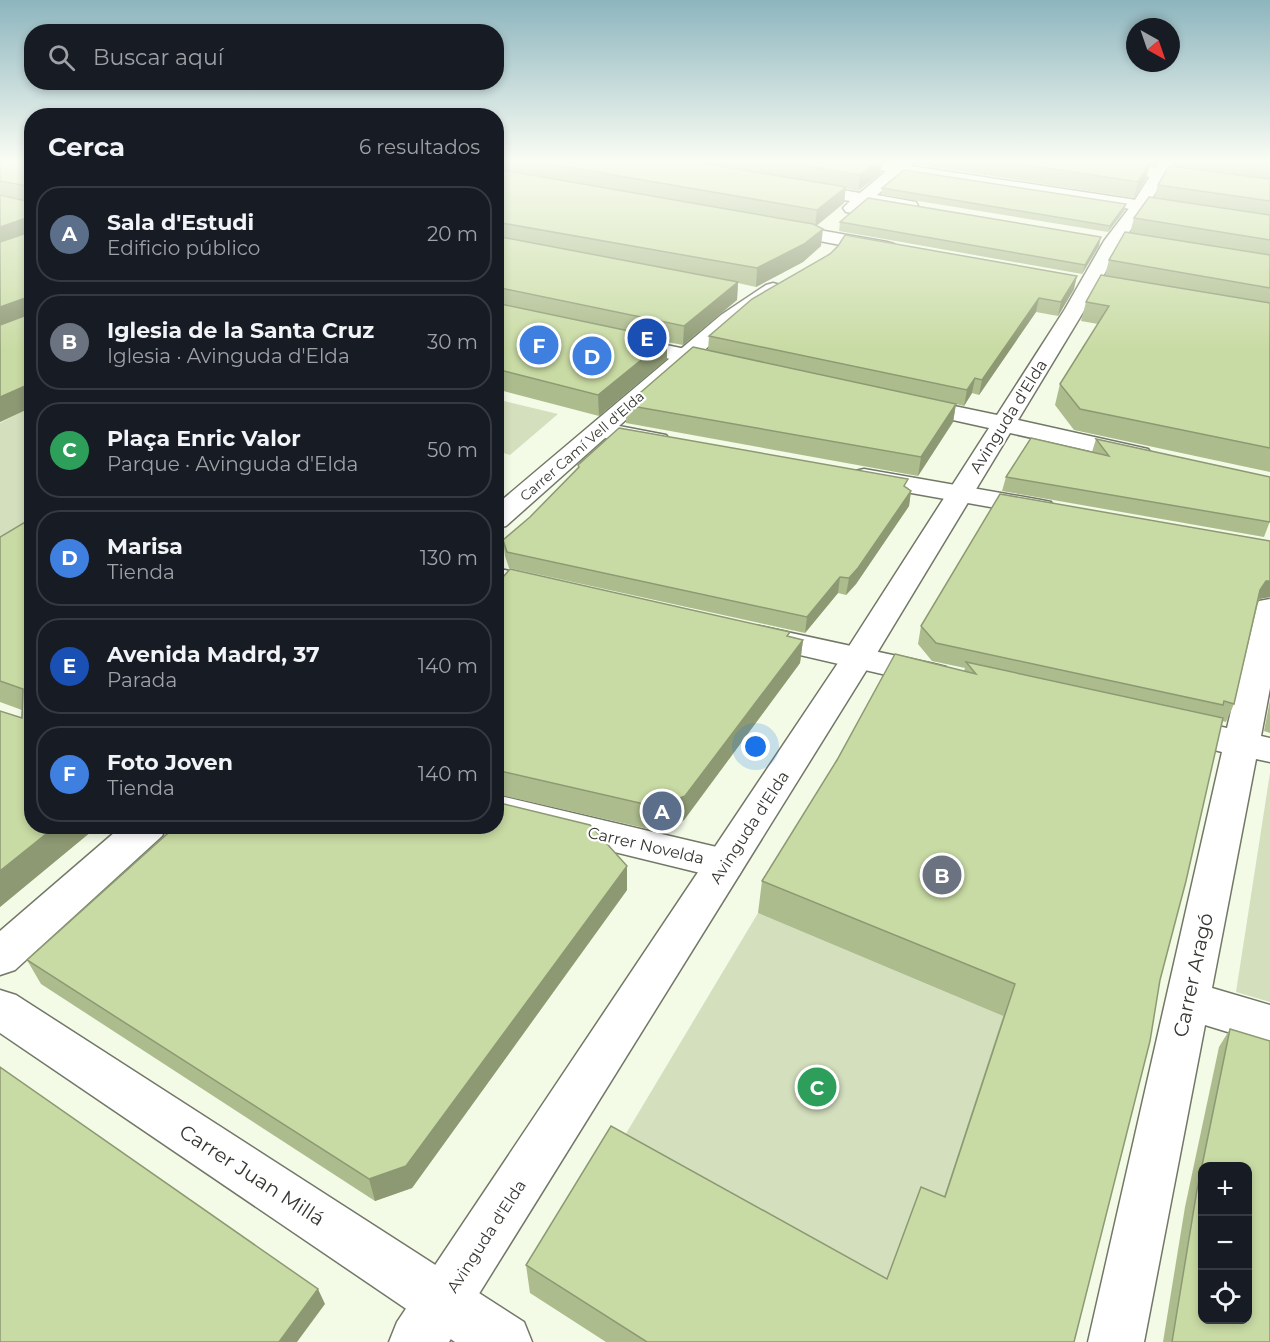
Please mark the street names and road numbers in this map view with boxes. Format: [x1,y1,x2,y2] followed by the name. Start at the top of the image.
[966,356,1051,477] street label: Avinguda d'Elda
[516,387,648,505] street label: Carrer Camí Vell d'Elda
[706,767,793,887] street label: Avinguda d'Elda
[586,823,706,868] street label: Carrer Novelda
[1168,911,1218,1039] street label: Carrer Aragó
[175,1119,329,1231] street label: Carrer Juan Millá
[443,1176,530,1296] street label: Avinguda d'Elda

